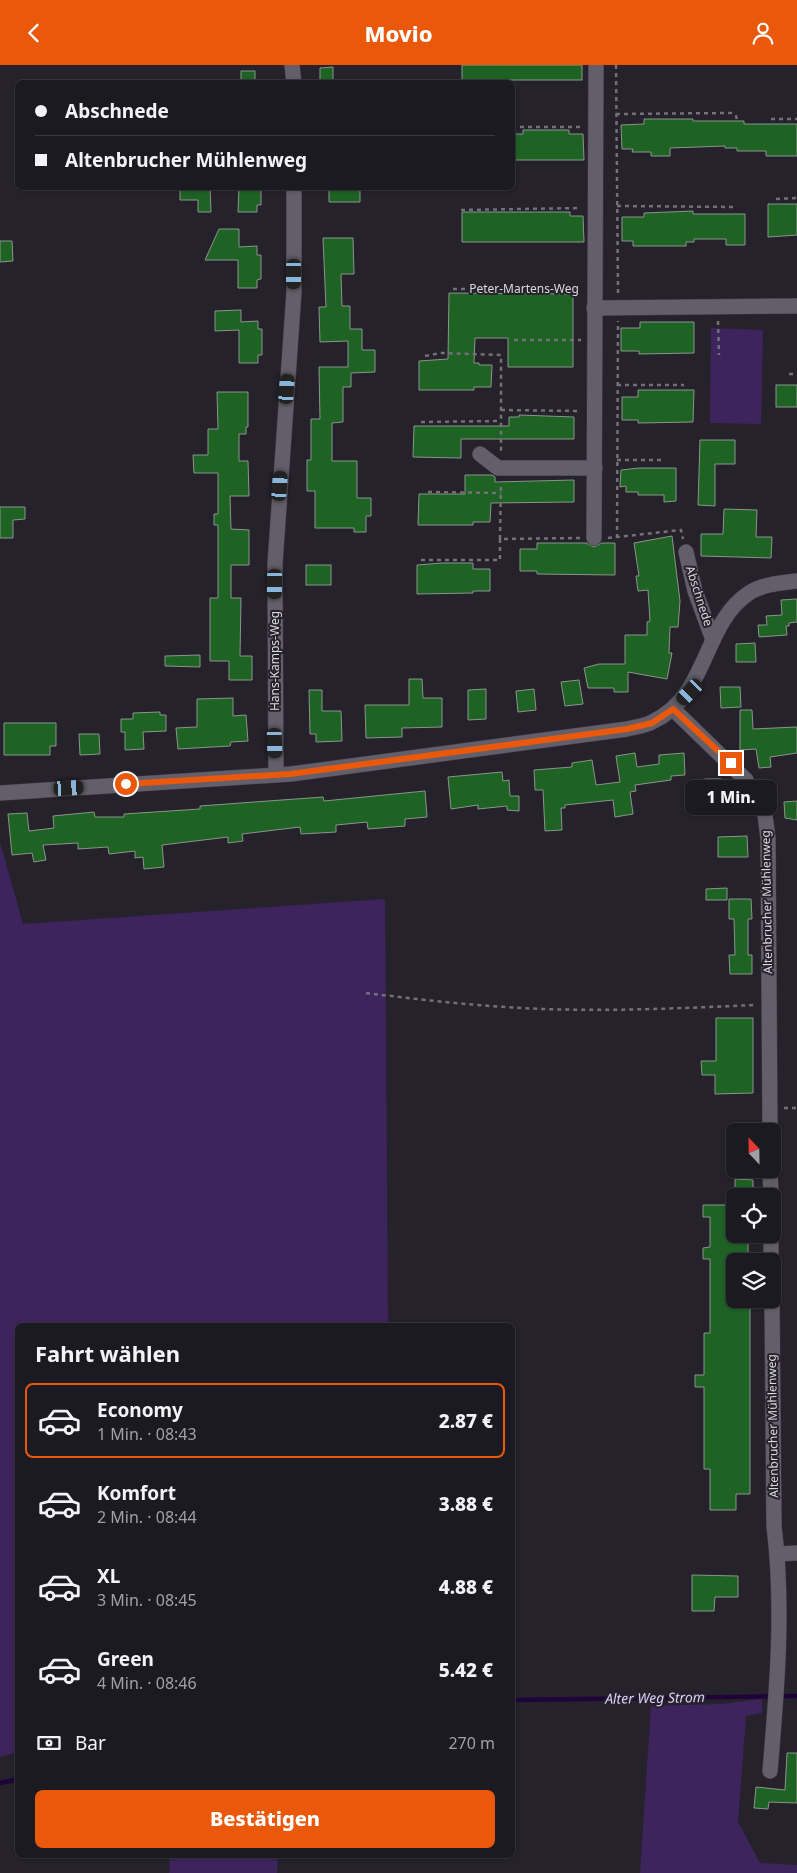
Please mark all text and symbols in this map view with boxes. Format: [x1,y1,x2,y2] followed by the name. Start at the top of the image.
[364,18,433,48] text: Movio
[20,19,48,47] icon: back
[749,19,777,47] icon: person
[65,98,169,124] text: Abschnede
[65,147,307,173] text: Altenbrucher Mühlenweg
[286,259,301,289] car
[469,280,579,297] street label: Peter-Martens-Weg
[278,374,295,404] car
[271,471,288,501] car
[682,564,717,628] street label: Abschnede
[267,569,282,599] car
[266,611,283,711] street label: Hans-Kamps-Weg
[674,676,705,708] car
[266,728,283,758] car
[720,752,742,774] route end
[115,773,137,795] route start
[53,780,84,796] car
[685,781,777,815] callout: 1 Min.
[707,786,755,808] text: 1 Min.
[757,830,776,974] street label: Altenbrucher Mühlenweg
[726,1123,781,1177] north arrow
[726,1123,781,1308] map controls
[726,1188,781,1243] button: locate
[726,1253,781,1308] button: layers
[35,1338,180,1368] text: Fahrt wählen
[763,1354,782,1498] street label: Altenbrucher Mühlenweg
[97,1397,183,1423] text: Economy
[37,1398,82,1443] icon: car
[439,1408,493,1434] text: 2.87 €
[97,1423,197,1445] text: 1 Min. · 08:43
[97,1480,176,1506] text: Komfort
[37,1481,82,1526] icon: car
[439,1491,493,1517] text: 3.88 €
[97,1506,197,1528] text: 2 Min. · 08:44
[97,1563,120,1589] text: XL
[37,1564,82,1609] icon: car
[439,1574,493,1600] text: 4.88 €
[97,1589,197,1611] text: 3 Min. · 08:45
[97,1646,154,1672] text: Green
[37,1647,82,1692] icon: car
[439,1657,493,1683] text: 5.42 €
[97,1672,197,1694] text: 4 Min. · 08:46
[604,1687,705,1708] water label: Alter Weg Strom
[35,1729,63,1757] icon: cash
[75,1730,106,1756] text: Bar
[448,1732,495,1754] text: 270 m
[35,1790,495,1848] button: Bestätigen

